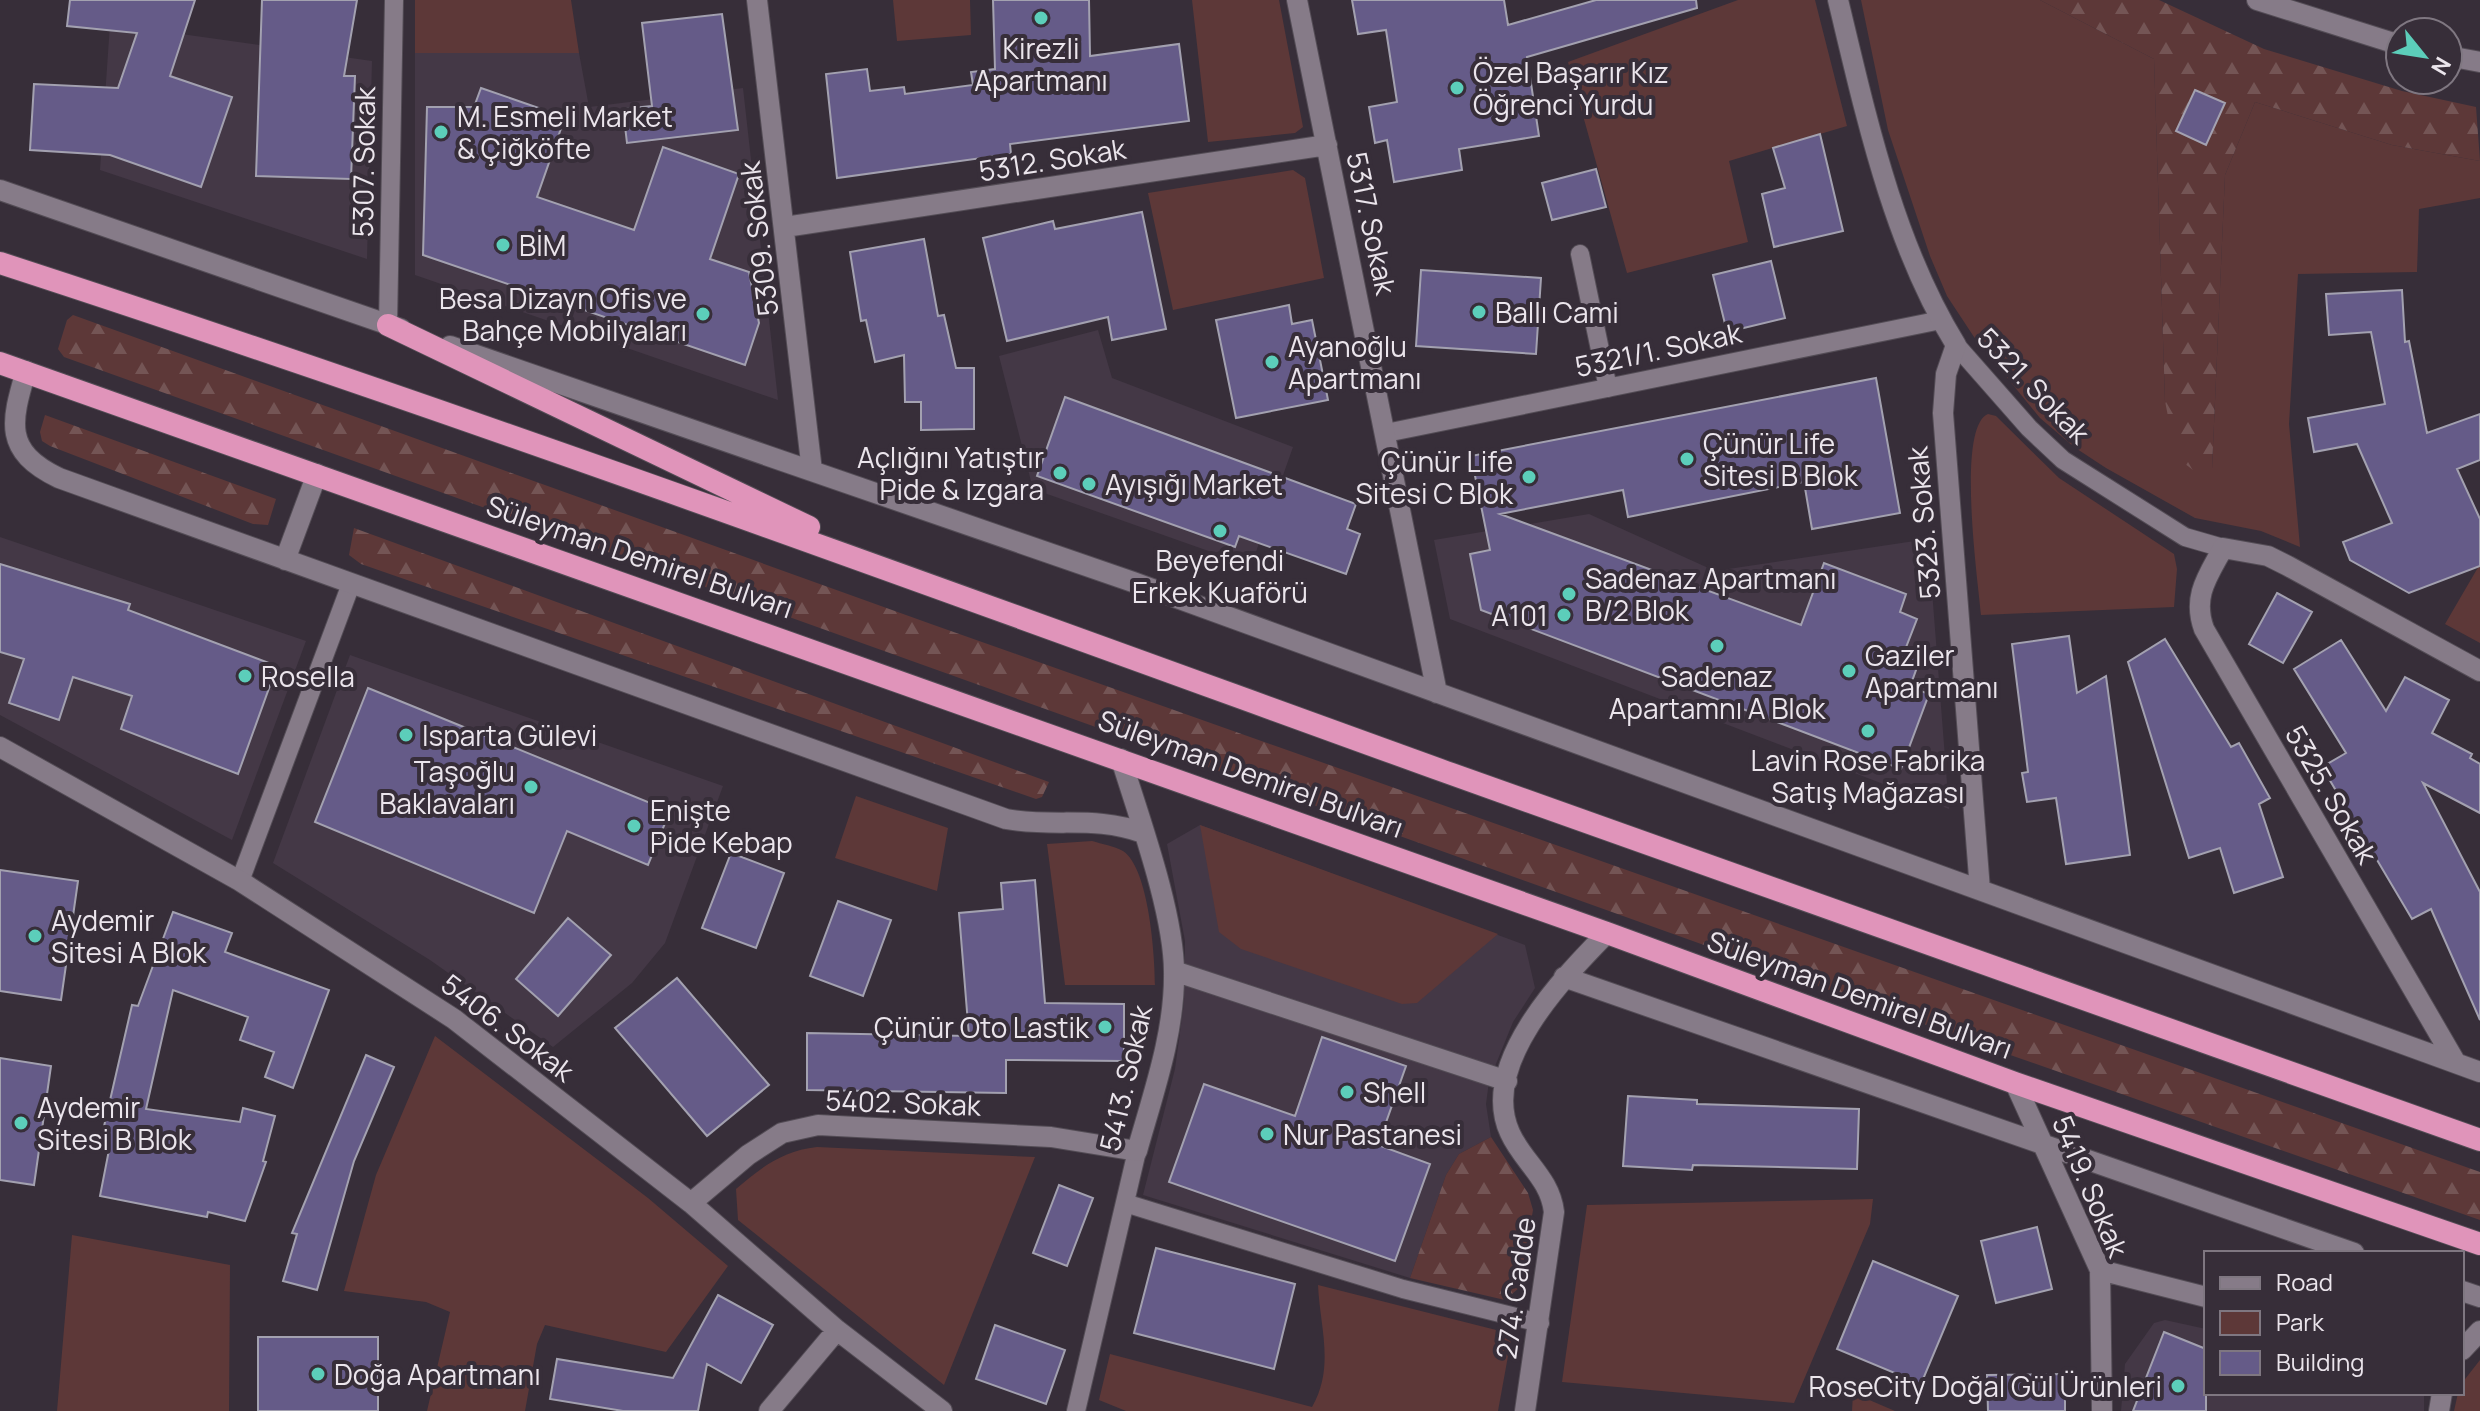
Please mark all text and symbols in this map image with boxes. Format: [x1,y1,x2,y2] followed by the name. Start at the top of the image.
[1032,9,1050,27] marker: Kirezli Apartmanı
[2384,16,2464,96] north arrow
[974,29,1108,99] place label: Kirezli Apartmanı
[2424,52,2458,80] text: N
[1473,53,1669,123] place label: Özel Başarır Kız Öğrenci Yurdu
[1448,79,1466,97] marker: Özel Başarır Kız Öğrenci Yurdu
[343,85,383,238] street label: 5307. Sokak
[457,97,673,167] place label: M. Esmeli Market & Çiğköfte
[432,123,450,141] marker: M. Esmeli Market & Çiğköfte
[976,128,1129,189] street label: 5312. Sokak
[1338,148,1406,299] street label: 5317. Sokak
[730,158,786,318] street label: 5309. Sokak
[519,226,566,264] place label: BİM
[494,236,512,254] marker: BİM
[439,279,687,349] place label: Besa Dizayn Ofis ve Bahçe Mobilyaları
[1495,293,1619,331] place label: Ballı Cami
[1470,303,1488,321] marker: Ballı Cami
[694,305,712,323] marker: Besa Dizayn Ofis ve Bahçe Mobilyaları
[1571,313,1746,385] street label: 5321/1. Sokak
[1969,319,2100,452] street label: 5321. Sokak
[1288,327,1422,397] place label: Ayanoğlu Apartmanı
[1263,353,1281,371] marker: Ayanoğlu Apartmanı
[1703,424,1859,494] place label: Çünür Life Sitesi B Blok
[857,438,1044,508] place label: Açlığını Yatıştır Pide & Izgara
[1356,442,1514,512] place label: Çünür Life Sitesi C Blok
[1897,444,1949,601] street label: 5323. Sokak
[1678,450,1696,468] marker: Çünür Life Sitesi B Blok
[1051,464,1069,482] marker: Açlığını Yatıştır Pide & Izgara
[1105,465,1283,503] place label: Ayışığı Market
[1520,468,1538,486] marker: Çünür Life Sitesi C Blok
[1080,475,1098,493] marker: Ayışığı Market
[482,486,798,626] street label: Süleyman Demirel Bulvarı
[1211,522,1229,540] marker: Beyefendi Erkek Kuaförü
[1132,541,1308,611] place label: Beyefendi Erkek Kuaförü
[1585,559,1837,629] place label: Sadenaz Apartmanı B/2 Blok
[1560,585,1578,603] marker: Sadenaz Apartmanı B/2 Blok
[1491,596,1548,634] place label: A101
[1555,606,1573,624] marker: A101
[1865,636,1999,706] place label: Gaziler Apartmanı
[1708,637,1726,655] marker: Sadenaz Apartamnı A Blok
[261,657,355,695] place label: Rosella
[1609,657,1826,727] place label: Sadenaz Apartamnı A Blok
[1840,662,1858,680] marker: Gaziler Apartmanı
[236,667,254,685] marker: Rosella
[1093,700,1409,846] street label: Süleyman Demirel Bulvarı
[422,716,597,754] place label: Isparta Gülevi
[2277,718,2387,871] street label: 5325. Sokak
[1859,722,1877,740] marker: Lavin Rose Fabrika Satış Mağazası
[397,726,415,744] marker: Isparta Gülevi
[1751,741,1985,811] place label: Lavin Rose Fabrika Satış Mağazası
[379,752,515,822] place label: Taşoğlu Baklavaları
[522,778,540,796] marker: Taşoğlu Baklavaları
[650,791,793,861] place label: Enişte Pide Kebap
[625,817,643,835] marker: Enişte Pide Kebap
[51,901,207,971] place label: Aydemir Sitesi A Blok
[1702,921,2018,1067] street label: Süleyman Demirel Bulvarı
[26,927,44,945] marker: Aydemir Sitesi A Blok
[434,965,583,1090] street label: 5406. Sokak
[1090,1000,1161,1155] street label: 5413. Sokak
[874,1008,1090,1046] place label: Çünür Oto Lastik
[1096,1018,1114,1036] marker: Çünür Oto Lastik
[1363,1073,1426,1111] place label: Shell
[825,1080,983,1124] street label: 5402. Sokak
[1338,1083,1356,1101] marker: Shell
[37,1088,193,1158] place label: Aydemir Sitesi B Blok
[2044,1109,2138,1264] street label: 5419. Sokak
[12,1114,30,1132] marker: Aydemir Sitesi B Blok
[1283,1115,1462,1153] place label: Nur Pastanesi
[1258,1125,1276,1143] marker: Nur Pastanesi
[1486,1215,1544,1361] street label: 274. Cadde
[2204,1251,2464,1395] legend
[2276,1265,2333,1298] text: Road
[2276,1305,2325,1338] text: Park
[2276,1345,2364,1378] text: Building
[334,1355,541,1393] place label: Doğa Apartmanı
[309,1365,327,1383] marker: Doğa Apartmanı
[1808,1367,2162,1405] place label: RoseCity Doğal Gül Ürünleri
[2169,1377,2187,1395] marker: RoseCity Doğal Gül Ürünleri

